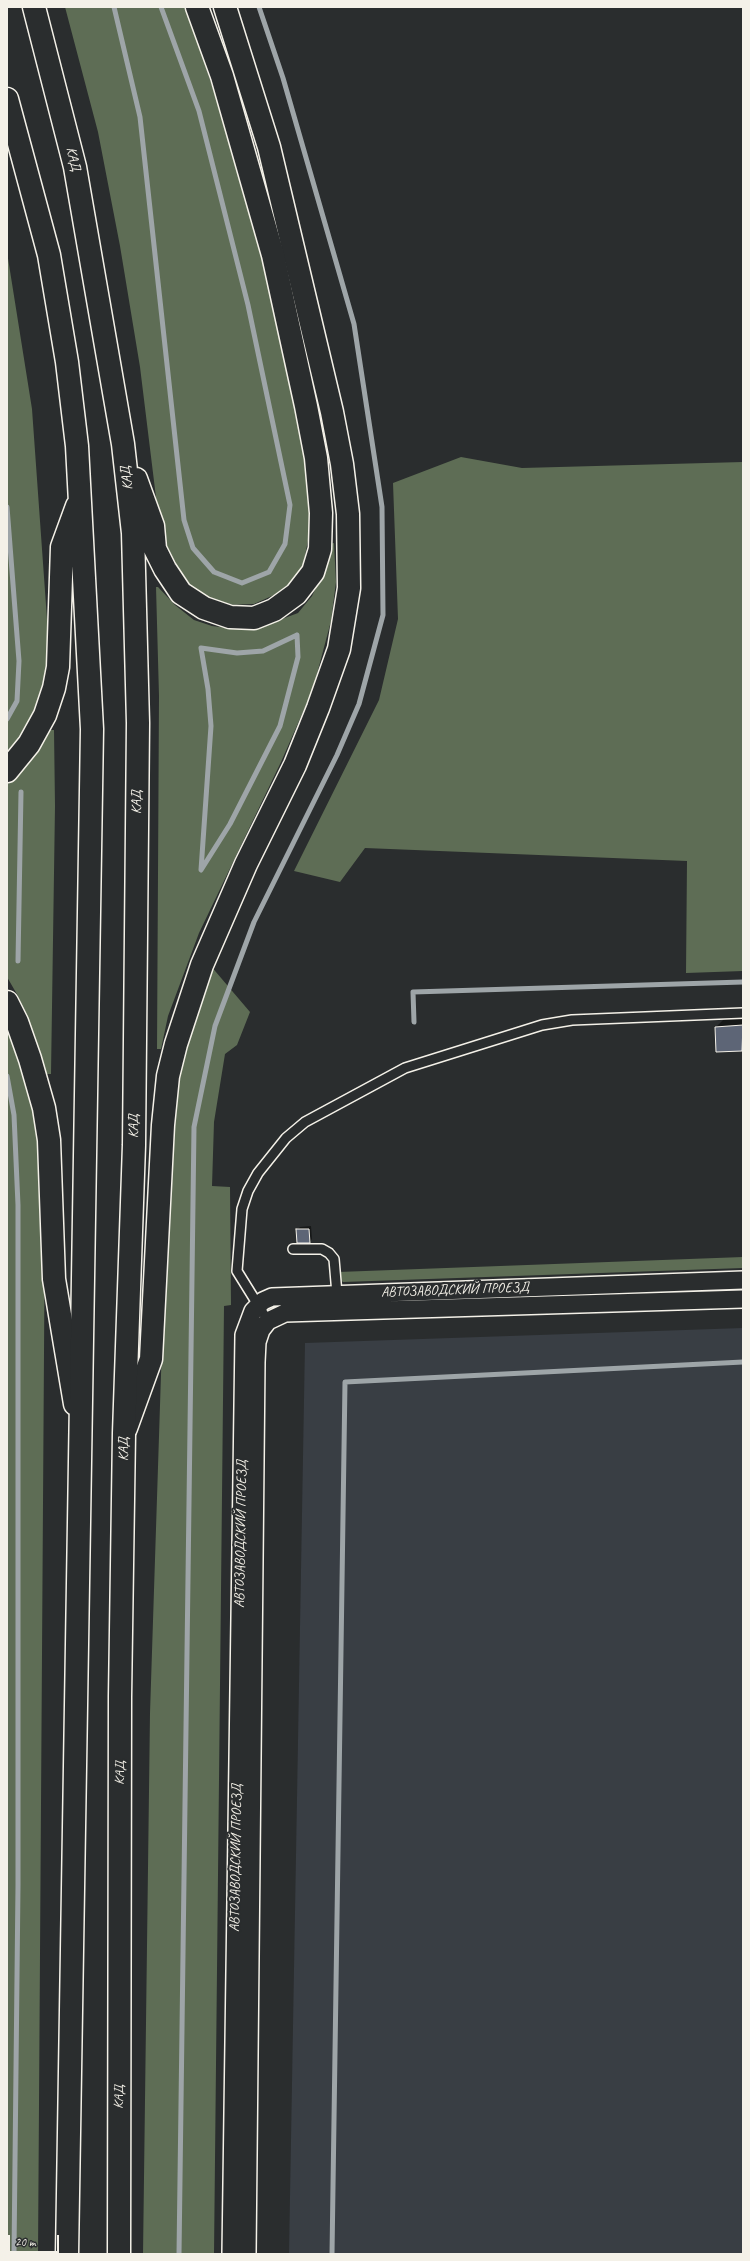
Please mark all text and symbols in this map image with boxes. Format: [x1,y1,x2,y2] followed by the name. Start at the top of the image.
[62,145,84,173] street label: КАД
[117,465,137,491] street label: КАД
[128,790,146,814] street label: КАД
[125,1114,143,1138] street label: КАД
[381,1279,529,1301] street label: АВТОЗАВОДСКИЙ ПРОЕЗД
[115,1437,133,1461] street label: КАД
[231,1460,251,1608] street label: АВТОЗАВОДСКИЙ ПРОЕЗД
[112,1761,128,1785] street label: КАД
[226,1784,246,1932] street label: АВТОЗАВОДСКИЙ ПРОЕЗД
[111,2085,127,2109] street label: КАД
[10,2227,61,2253] scale bar
[15,2234,35,2250] text: 20 m

